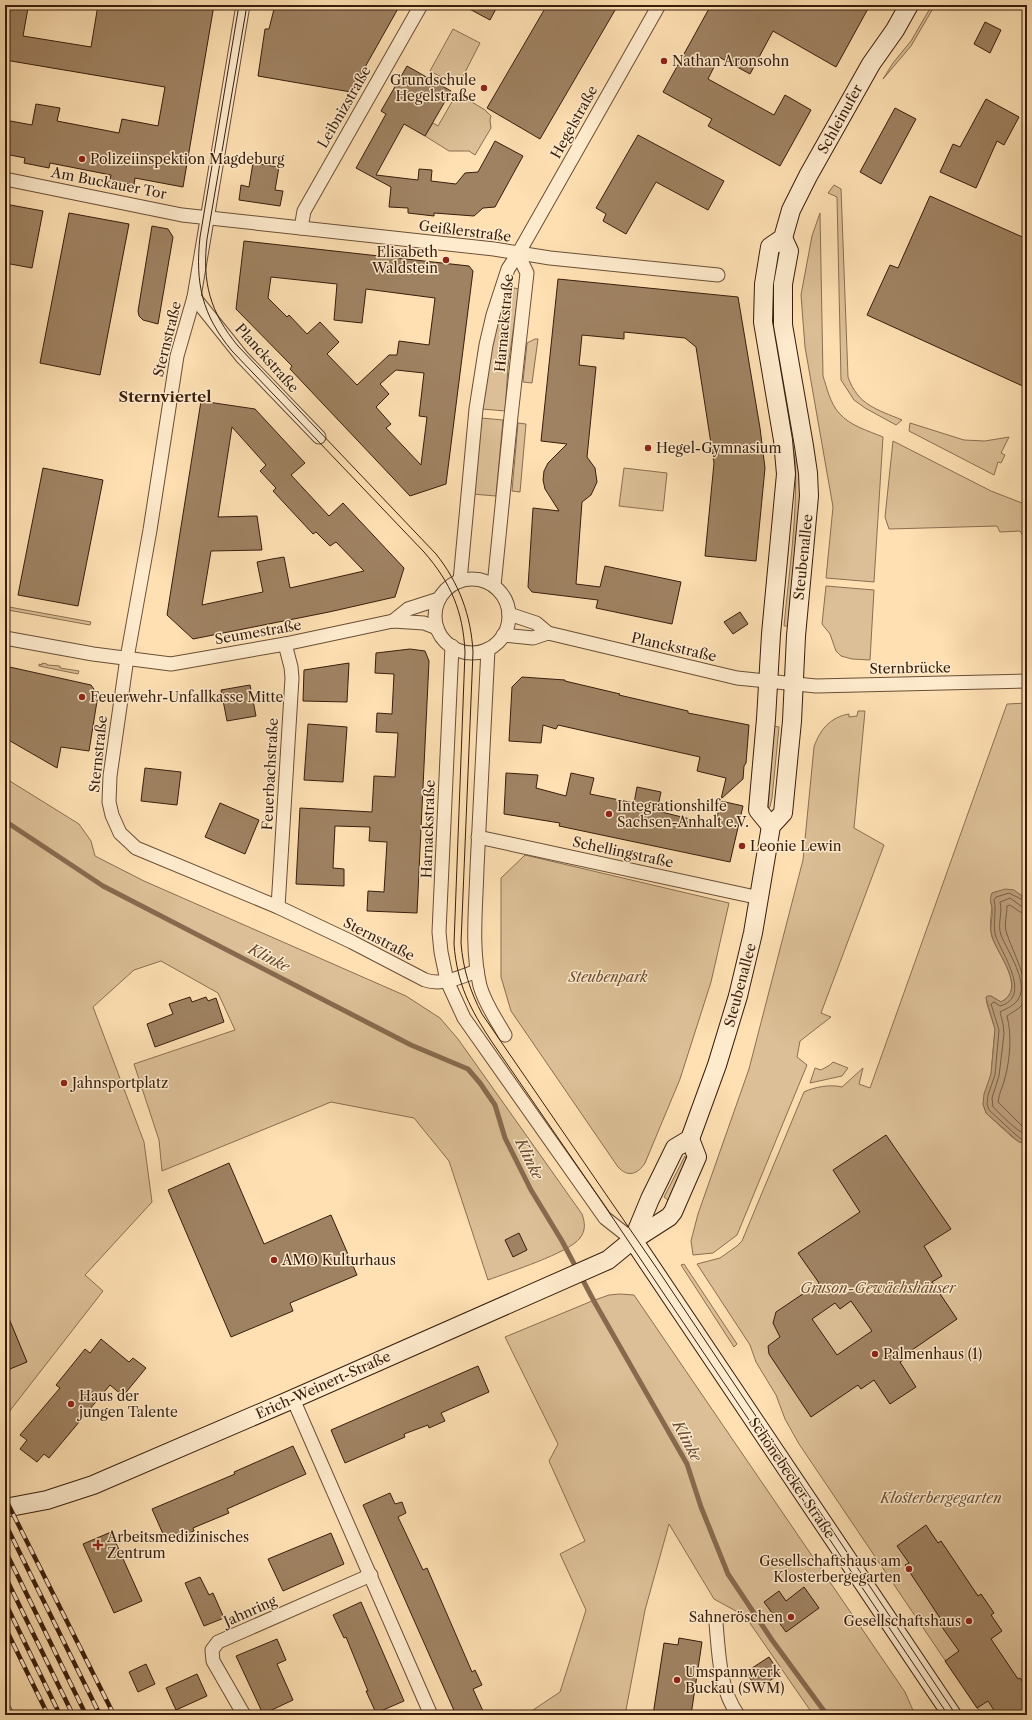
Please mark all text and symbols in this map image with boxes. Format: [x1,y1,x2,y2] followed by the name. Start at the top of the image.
[672,52,789,70] place label: Nathan Aronsohn
[659,56,669,66] marker: Nathan Aronsohn
[313,63,375,151] street label: Leibnizstraße
[390,71,476,105] place label: Grundschule Hegelstraße
[814,81,867,157] street label: Schleinufer
[547,82,601,162] street label: Hegelstraße
[479,83,489,93] marker: Grundschule Hegelstraße
[90,150,285,168] place label: Polizeiinspektion Magdeburg
[77,154,87,164] marker: Polizeiinspektion Magdeburg
[49,163,168,203] street label: Am Buckauer Tor
[418,216,512,246] street label: Geißlerstraße
[371,243,438,277] place label: Elisabeth Waldstein
[441,255,451,265] marker: Elisabeth Waldstein
[491,273,517,373] street label: Harnackstraße
[149,299,185,379] street label: Sternstraße
[231,320,303,396] street label: Planckstraße
[119,387,211,406] district label: Sternviertel
[656,439,781,457] place label: Hegel-Gymnasium
[643,443,653,453] marker: Hegel-Gymnasium
[790,513,816,601] street label: Steubenallee
[213,616,303,648] street label: Seumestraße
[630,628,718,666] street label: Planckstraße
[869,658,951,678] street label: Sternbrücke
[90,688,283,706] place label: Feuerwehr-Unfallkasse Mitte
[77,692,87,702] marker: Feuerwehr-Unfallkasse Mitte
[85,714,111,794] street label: Sternstraße
[258,717,282,831] street label: Feuerbachstraße
[417,779,439,879] street label: Harnackstraße
[617,797,749,831] place label: Integrationshilfe Sachsen-Anhalt e.V.
[604,809,614,819] marker: Integrationshilfe Sachsen-Anhalt e.V.
[571,833,675,872] street label: Schellingstraße
[750,837,842,855] place label: Leonie Lewin
[737,841,747,851] marker: Leonie Lewin
[340,913,418,965] street label: Sternstraße
[245,939,294,976] water label: Klinke
[720,941,760,1029] street label: Steubenallee
[567,968,648,986] park label: Steubenpark
[70,1074,168,1092] place label: Jahnsportplatz
[59,1078,69,1088] marker: Jahnsportplatz
[511,1134,548,1183] water label: Klinke
[281,1251,396,1269] place label: AMO Kulturhaus
[269,1255,279,1265] marker: AMO Kulturhaus
[800,1279,957,1297] park label: Gruson-Gewächshäuser
[883,1345,982,1363] place label: Palmenhaus (1)
[253,1347,393,1423] street label: Erich-Weinert-Straße
[870,1349,880,1359] marker: Palmenhaus (1)
[76,1387,178,1421] place label: Haus der jungen Talente
[66,1399,76,1409] marker: Haus der jungen Talente
[745,1414,839,1542] street label: Schönebecker Straße
[668,1416,706,1465] water label: Klinke
[879,1489,1002,1507] park label: Klosterbergegarten
[106,1528,249,1562] place label: Arbeitsmedizinisches Zentrum
[92,1539,104,1551] marker: Arbeitsmedizinisches Zentrum
[759,1552,901,1586] place label: Gesellschaftshaus am Klosterbergegarten
[904,1564,914,1574] marker: Gesellschaftshaus am Klosterbergegarten
[219,1591,280,1631] street label: Jahnring
[689,1608,783,1626] place label: Sahneröschen
[786,1612,796,1622] marker: Sahneröschen
[843,1612,961,1630] place label: Gesellschaftshaus
[964,1616,974,1626] marker: Gesellschaftshaus
[685,1663,784,1697] place label: Umspannwerk Buckau (SWM)
[672,1675,682,1685] marker: Umspannwerk Buckau (SWM)

